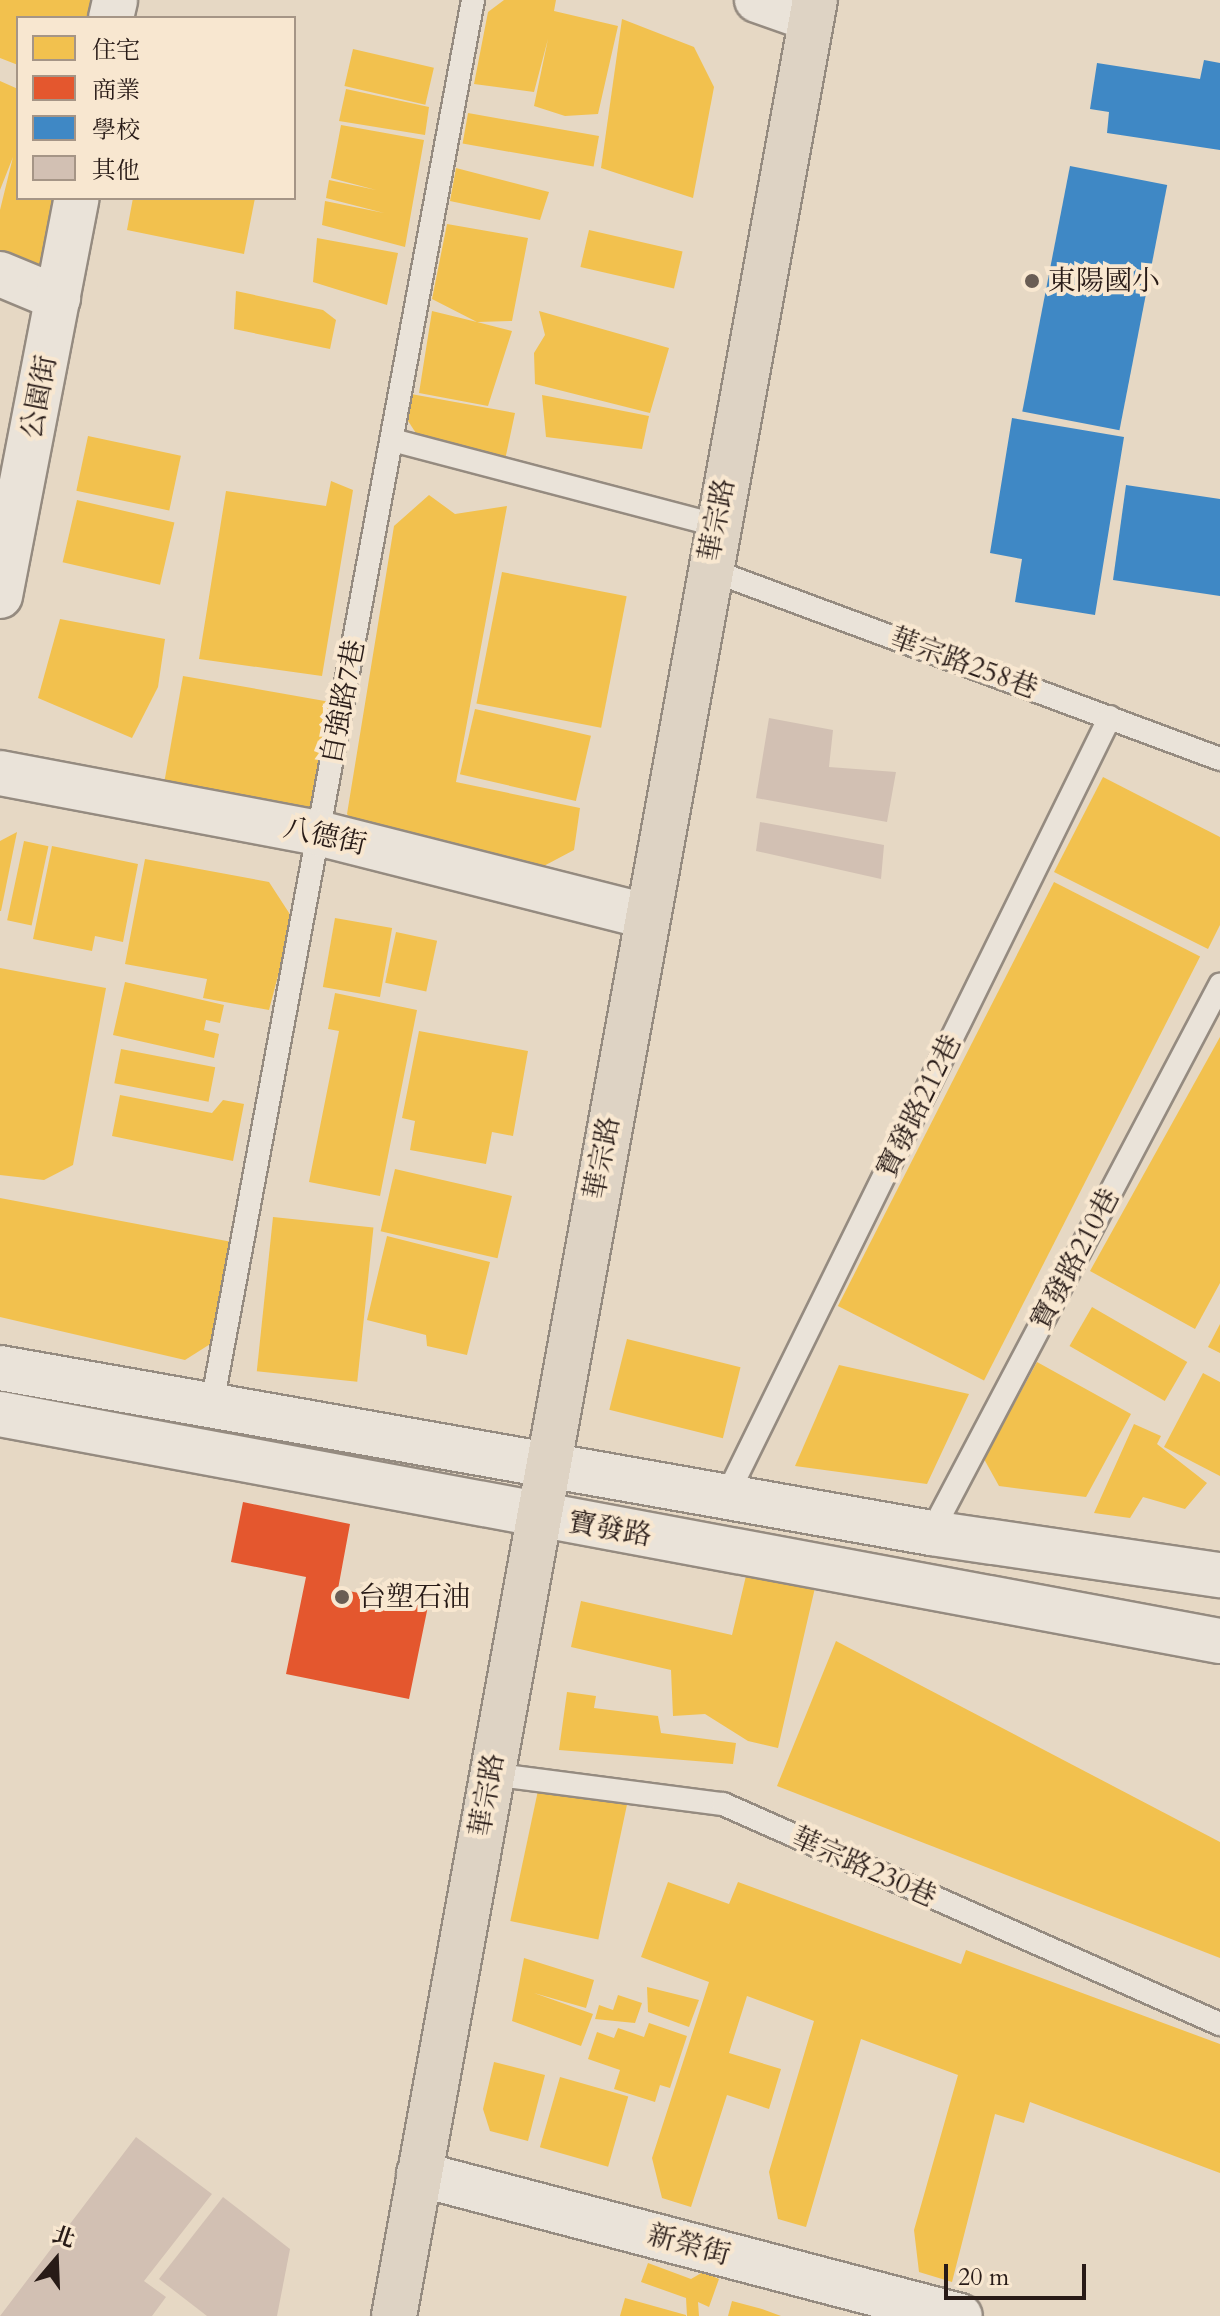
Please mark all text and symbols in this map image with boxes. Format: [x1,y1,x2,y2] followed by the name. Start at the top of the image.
[16,16,296,200] legend
[92,34,140,67] text: 住宅
[92,74,140,107] text: 商業
[92,114,140,147] text: 學校
[92,154,140,187] text: 其他
[1048,264,1160,298] place label: 東陽國小
[1023,272,1041,290] marker: 東陽國小
[14,353,64,441] street label: 公園街
[692,476,742,564] street label: 華宗路
[885,621,1043,705] street label: 華宗路258巷
[314,637,372,767] street label: 自強路7巷
[280,810,370,862] street label: 八德街
[870,1029,968,1183] street label: 寶發路212巷
[577,1114,627,1202] street label: 華宗路
[1024,1183,1126,1335] street label: 寶發路210巷
[566,1505,654,1553] street label: 寶發路
[358,1580,470,1614] place label: 台塑石油
[333,1588,351,1606] marker: 台塑石油
[463,1751,511,1839] street label: 華宗路
[786,1820,942,1914] street label: 華宗路230巷
[644,2218,734,2272] street label: 新榮街
[16,2220,96,2300] north arrow
[49,2220,79,2255] text: 北
[948,2248,1090,2298] scale bar
[958,2261,1009,2294] text: 20 m

